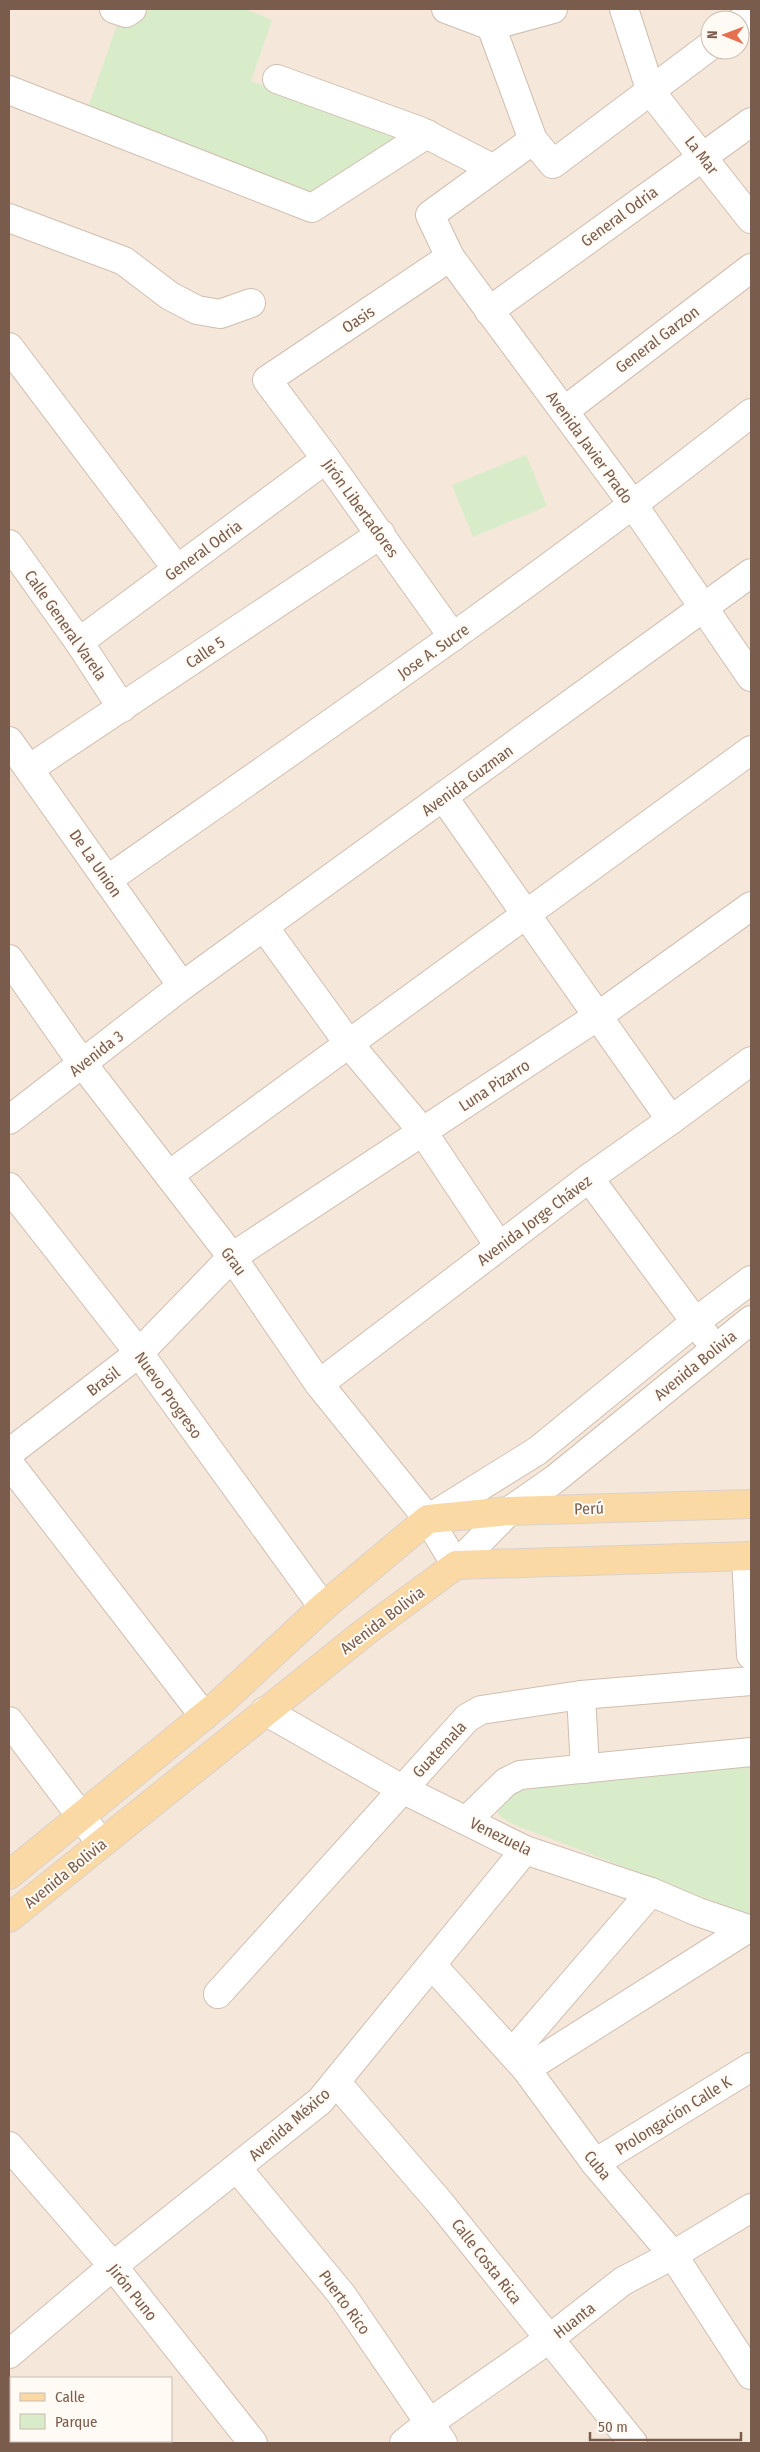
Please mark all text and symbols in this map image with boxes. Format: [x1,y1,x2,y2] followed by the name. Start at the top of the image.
[700,10,750,60] north arrow
[704,30,721,39] text: N
[681,132,723,179] street label: La Mar
[577,182,662,251] street label: General Odria
[338,302,378,337] street label: Oasis
[612,302,703,377] street label: General Garzon
[542,387,637,507] street label: Avenida Javier Prado
[318,455,403,561] street label: Jirón Libertadores
[161,516,246,585] street label: General Odria
[20,567,111,684] street label: Calle General Varela
[394,620,473,683] street label: Jose A. Sucre
[182,633,228,672] street label: Calle 5
[418,741,517,820] street label: Avenida Guzman
[65,826,126,901] street label: De La Union
[66,1026,127,1080] street label: Avenida 3
[455,1055,533,1115] street label: Luna Pizarro
[473,1171,595,1270] street label: Avenida Jorge Chávez
[217,1243,250,1279] street label: Grau
[650,1326,740,1404] street label: Avenida Bolivia
[131,1348,206,1442] street label: Nuevo Progreso
[83,1363,124,1400] street label: Brasil
[574,1498,604,1519] street label: Perú
[336,1582,428,1658] street label: Avenida Bolivia
[408,1717,470,1782] street label: Guatemala
[467,1813,535,1860] street label: Venezuela
[20,1834,110,1912] street label: Avenida Bolivia
[612,2072,735,2159] street label: Prolongación Calle K
[245,2084,334,2165] street label: Avenida México
[580,2147,615,2184] street label: Cuba
[447,2215,526,2308] street label: Calle Costa Rica
[104,2260,161,2324] street label: Jirón Puno
[315,2266,374,2338] street label: Puerto Rico
[550,2298,599,2342] street label: Huanta
[10,2377,172,2442] legend
[55,2388,85,2406] text: Calle
[590,2410,741,2442] scale bar
[55,2413,98,2431] text: Parque
[598,2418,628,2436] text: 50 m

